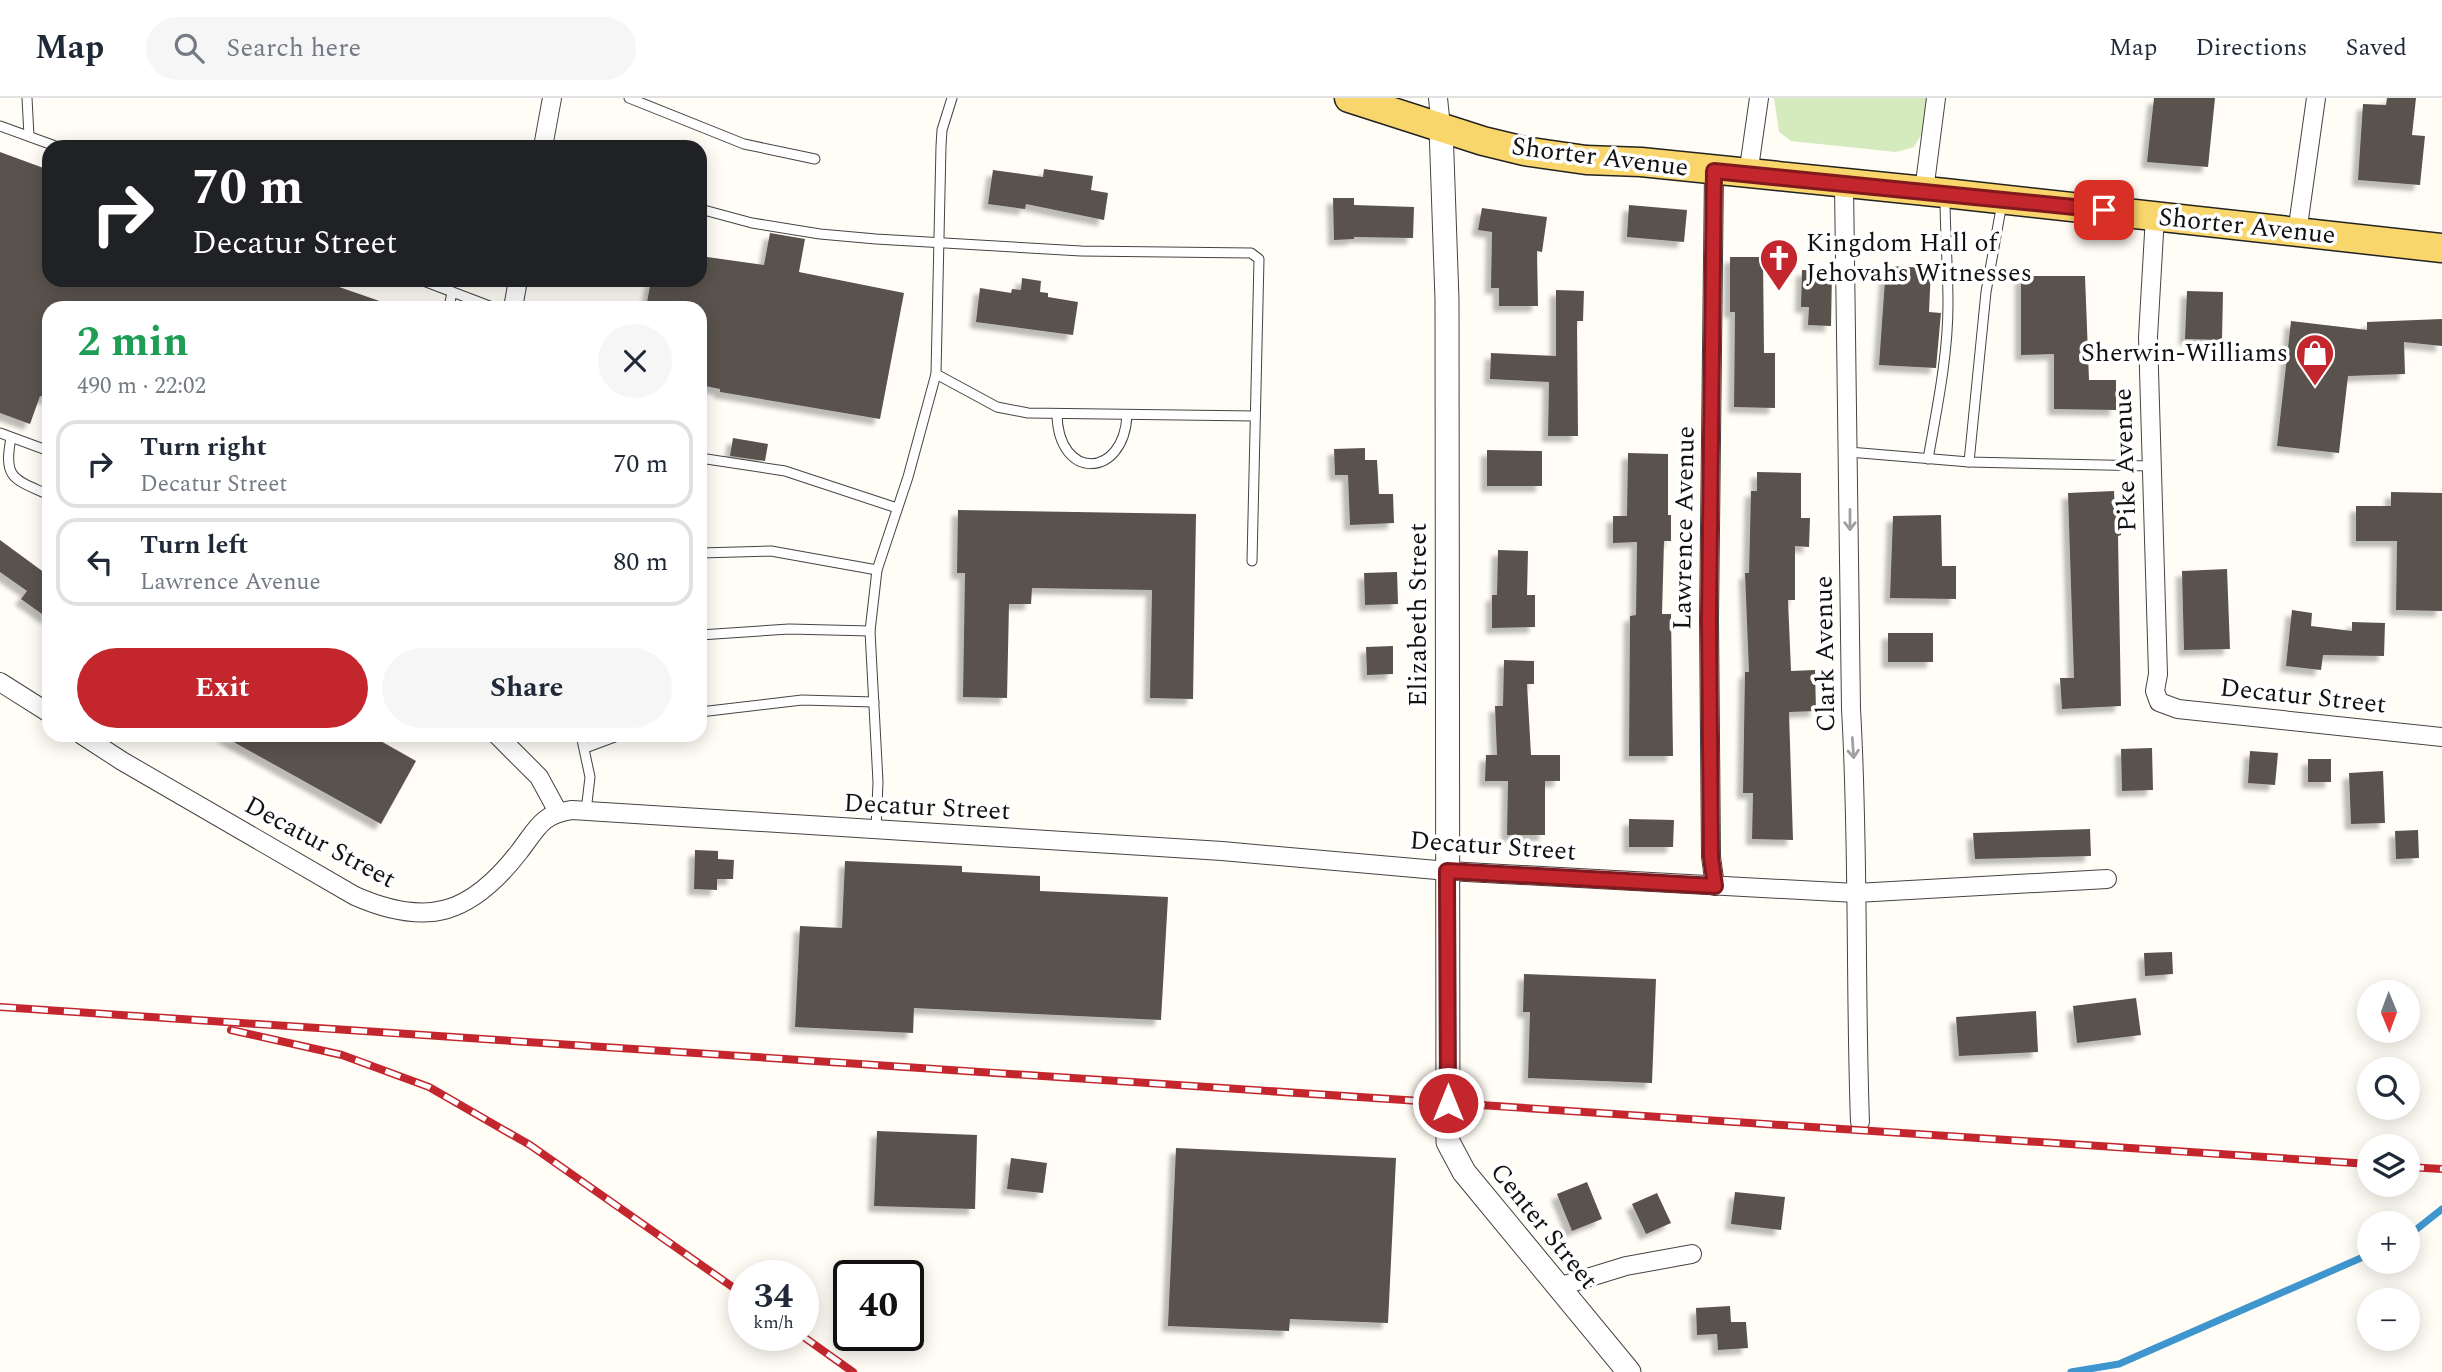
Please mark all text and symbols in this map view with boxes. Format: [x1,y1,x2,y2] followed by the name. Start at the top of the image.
[146,17,636,80] search box
[35,23,104,73] text: Map
[226,28,361,68] text: Search here
[170,29,208,67] icon: search
[2109,30,2157,66] text: Map
[2195,30,2307,66] text: Directions
[2345,30,2407,66] text: Saved
[1509,126,1691,188] street label: Shorter Avenue
[192,151,303,226] text: 70 m
[77,168,168,259] icon: right
[2074,180,2134,240] pin
[2085,191,2123,229] icon: arrive
[2157,197,2337,255] street label: Shorter Avenue
[192,219,397,268] text: Decatur Street
[1806,223,2032,293] place label: Kingdom Hall of Jehovahs Witnesses
[1758,237,1800,292] church icon: Kingdom Hall of Jehovahs Witnesses
[77,311,189,374] text: 2 min
[598,324,672,398] button: close
[2294,332,2336,387] shop icon: Sherwin-Williams
[2081,333,2288,373] place label: Sherwin-Williams
[77,369,206,404] text: 490 m · 22:02
[2103,388,2147,532] street label: Pike Avenue
[1662,426,1706,630] street label: Lawrence Avenue
[140,427,267,467] text: Turn right
[613,444,668,484] text: 70 m
[81,445,119,483] icon: right
[140,467,288,502] text: Decatur Street
[1843,508,1857,531] one-way arrow
[1398,523,1438,707] street label: Elizabeth Street
[140,525,248,565] text: Turn left
[613,542,668,582] text: 80 m
[81,543,119,581] icon: left
[140,565,321,600] text: Lawrence Avenue
[1804,575,1846,733] street label: Clark Avenue
[77,648,368,728] button: Exit
[382,648,672,728] button: Share
[2218,667,2388,725] street label: Decatur Street
[1847,736,1860,758] one-way arrow
[843,783,1011,831] street label: Decatur Street
[237,785,403,899] street label: Decatur Street
[1408,820,1578,872] street label: Decatur Street
[2357,980,2420,1043] north arrow
[2357,980,2420,1351] map controls
[2357,1057,2420,1120] button: search
[1411,1066,1485,1140] position arrow
[2357,1134,2420,1197] button: layers
[1480,1154,1608,1298] street label: Center Street
[2357,1211,2420,1274] button: +
[833,1260,924,1351] speed limit sign: 40
[754,1270,793,1323] text: 34
[2357,1288,2420,1351] button: −
[753,1309,794,1336] text: km/h

